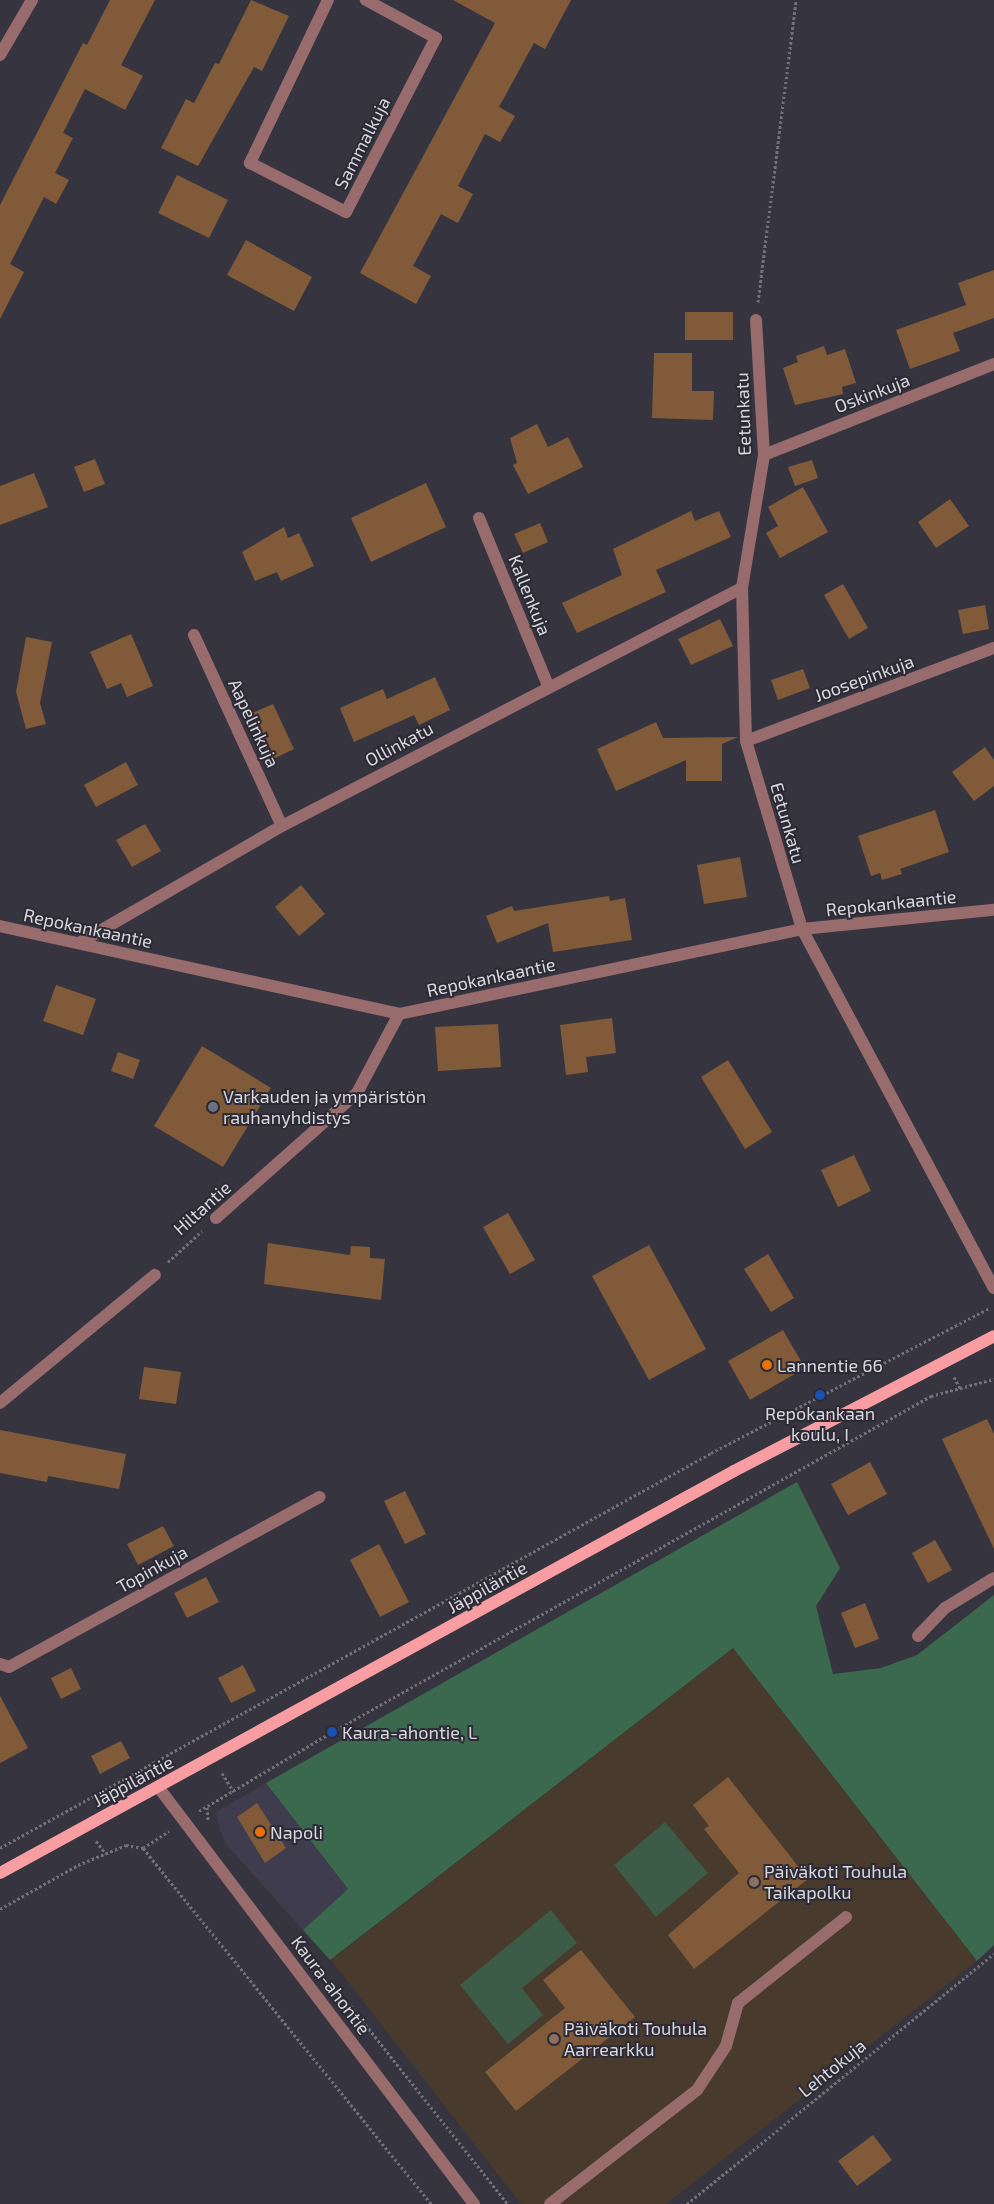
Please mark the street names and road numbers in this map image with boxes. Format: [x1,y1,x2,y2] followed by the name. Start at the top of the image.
[330,93,394,193] street label: Sammalkuja
[831,369,913,417] street label: Oskinkuja
[731,372,755,456] street label: Eetunkatu
[504,551,556,639] street label: Kallenkuja
[811,650,917,706] street label: Joosepinkuja
[224,675,284,771] street label: Aapelinkuja
[361,717,437,771] street label: Ollinkatu
[766,780,810,866] street label: Eetunkatu
[825,885,957,921] street label: Repokankaantie
[22,904,154,952] street label: Repokankaantie
[425,953,557,1001] street label: Repokankaantie
[169,1177,235,1239] street label: Hiltantie
[113,1541,191,1597] street label: Topinkuja
[443,1556,531,1618] street label: Jäppiläntie
[89,1751,177,1811] street label: Jäppiläntie
[287,1931,375,2039] street label: Kaura-ahontie
[794,2034,870,2102] street label: Lehtokuja

